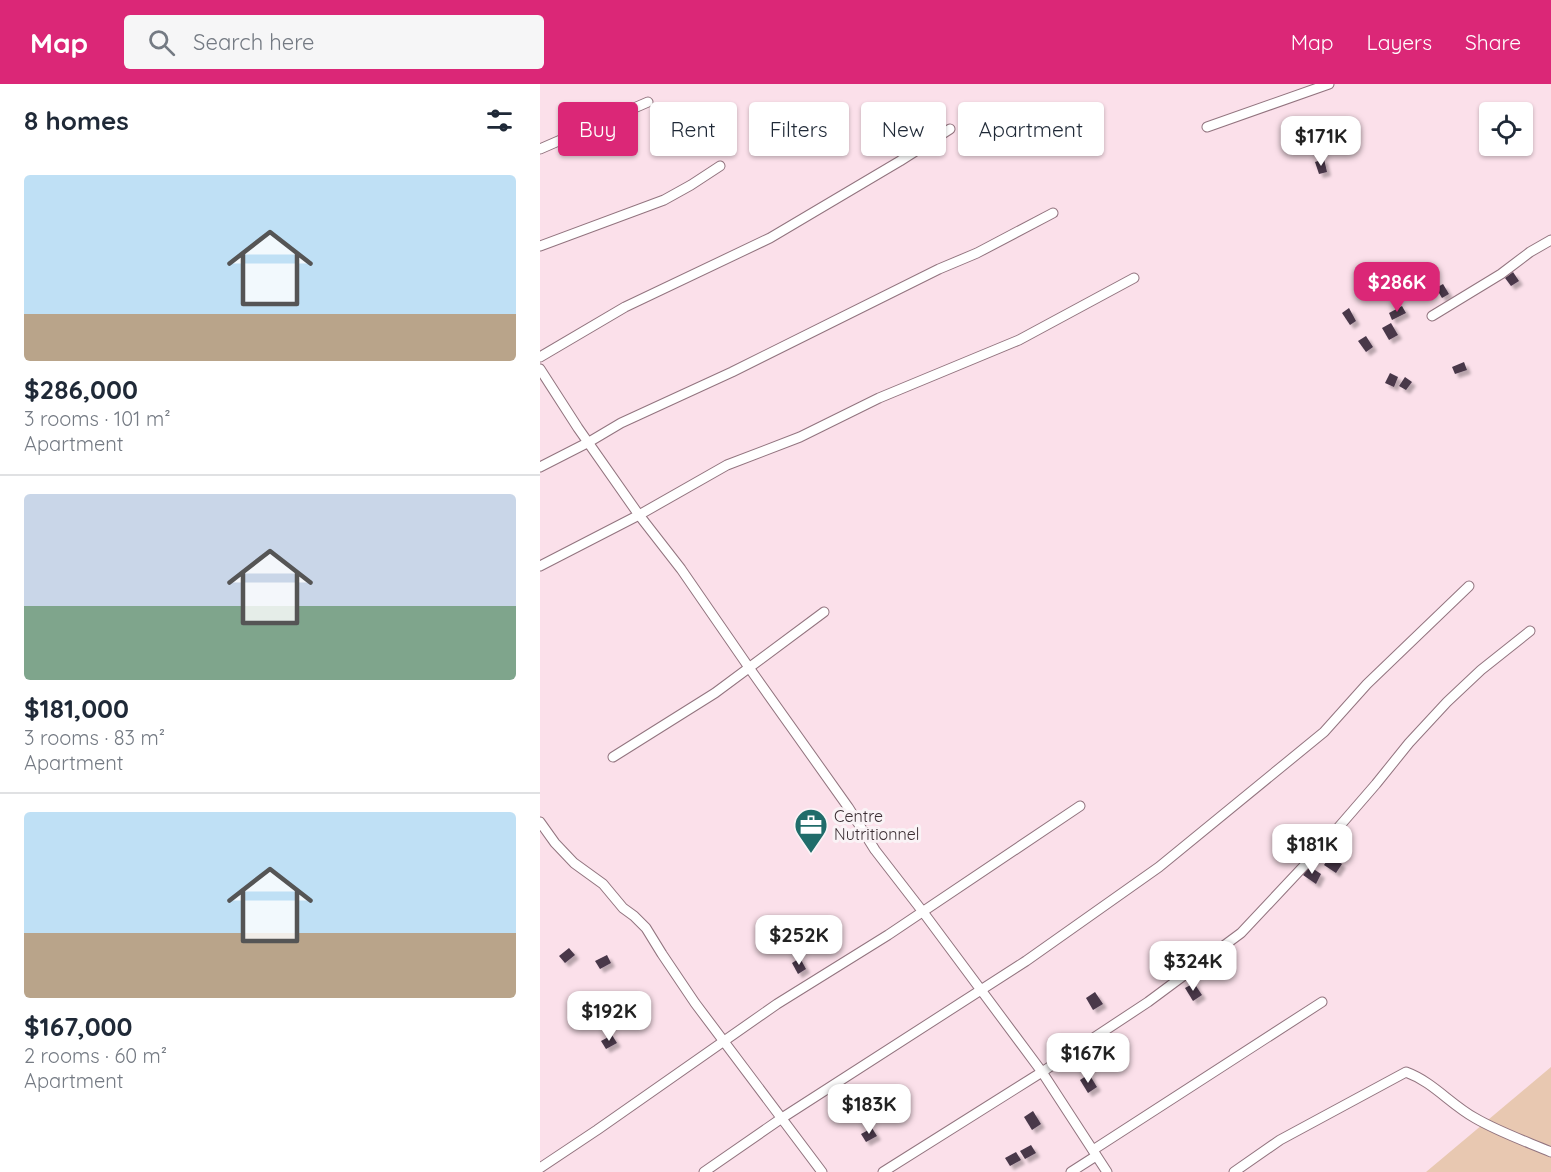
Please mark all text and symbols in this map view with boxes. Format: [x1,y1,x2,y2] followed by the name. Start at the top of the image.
[124,15,544,69] search box
[30,25,88,60] text: Map
[145,26,178,59] icon: search
[193,28,315,56] text: Search here
[1291,29,1334,55] text: Map
[1367,29,1432,55] text: Layers
[1465,29,1521,55] text: Share
[558,102,638,156] chip: Buy
[650,102,737,156] chip: Rent
[749,102,849,156] chip: Filters
[861,102,946,156] chip: New
[958,102,1104,156] chip: Apartment
[1479,102,1533,156] map controls
[1479,102,1533,156] button: locate
[24,104,129,137] text: 8 homes
[483,104,516,137] icon: filters
[1279,116,1363,167] pin: $171K
[1295,123,1347,148] text: $171K
[216,214,324,322] icon: home
[1355,262,1439,313] pin: $286K
[1368,269,1426,294] text: $286K
[24,373,138,406] text: $286,000
[24,406,171,431] text: 3 rooms · 101 m²
[24,431,124,456] text: Apartment
[216,533,324,641] icon: home
[24,692,129,725] text: $181,000
[24,725,165,750] text: 3 rooms · 83 m²
[24,750,124,775] text: Apartment
[834,806,920,844] place label: Centre Nutritionnel
[793,807,829,854] office icon: Centre Nutritionnel
[1270,824,1354,875] pin: $181K
[1286,831,1338,856] text: $181K
[216,851,324,959] icon: home
[757,915,841,966] pin: $252K
[769,922,829,947] text: $252K
[1151,941,1235,992] pin: $324K
[1164,948,1222,973] text: $324K
[567,991,651,1042] pin: $192K
[581,998,637,1023] text: $192K
[24,1010,133,1043] text: $167,000
[1046,1033,1130,1084] pin: $167K
[1061,1040,1115,1065] text: $167K
[24,1043,167,1068] text: 2 rooms · 60 m²
[24,1068,124,1093] text: Apartment
[827,1084,911,1135] pin: $183K
[842,1091,896,1116] text: $183K

